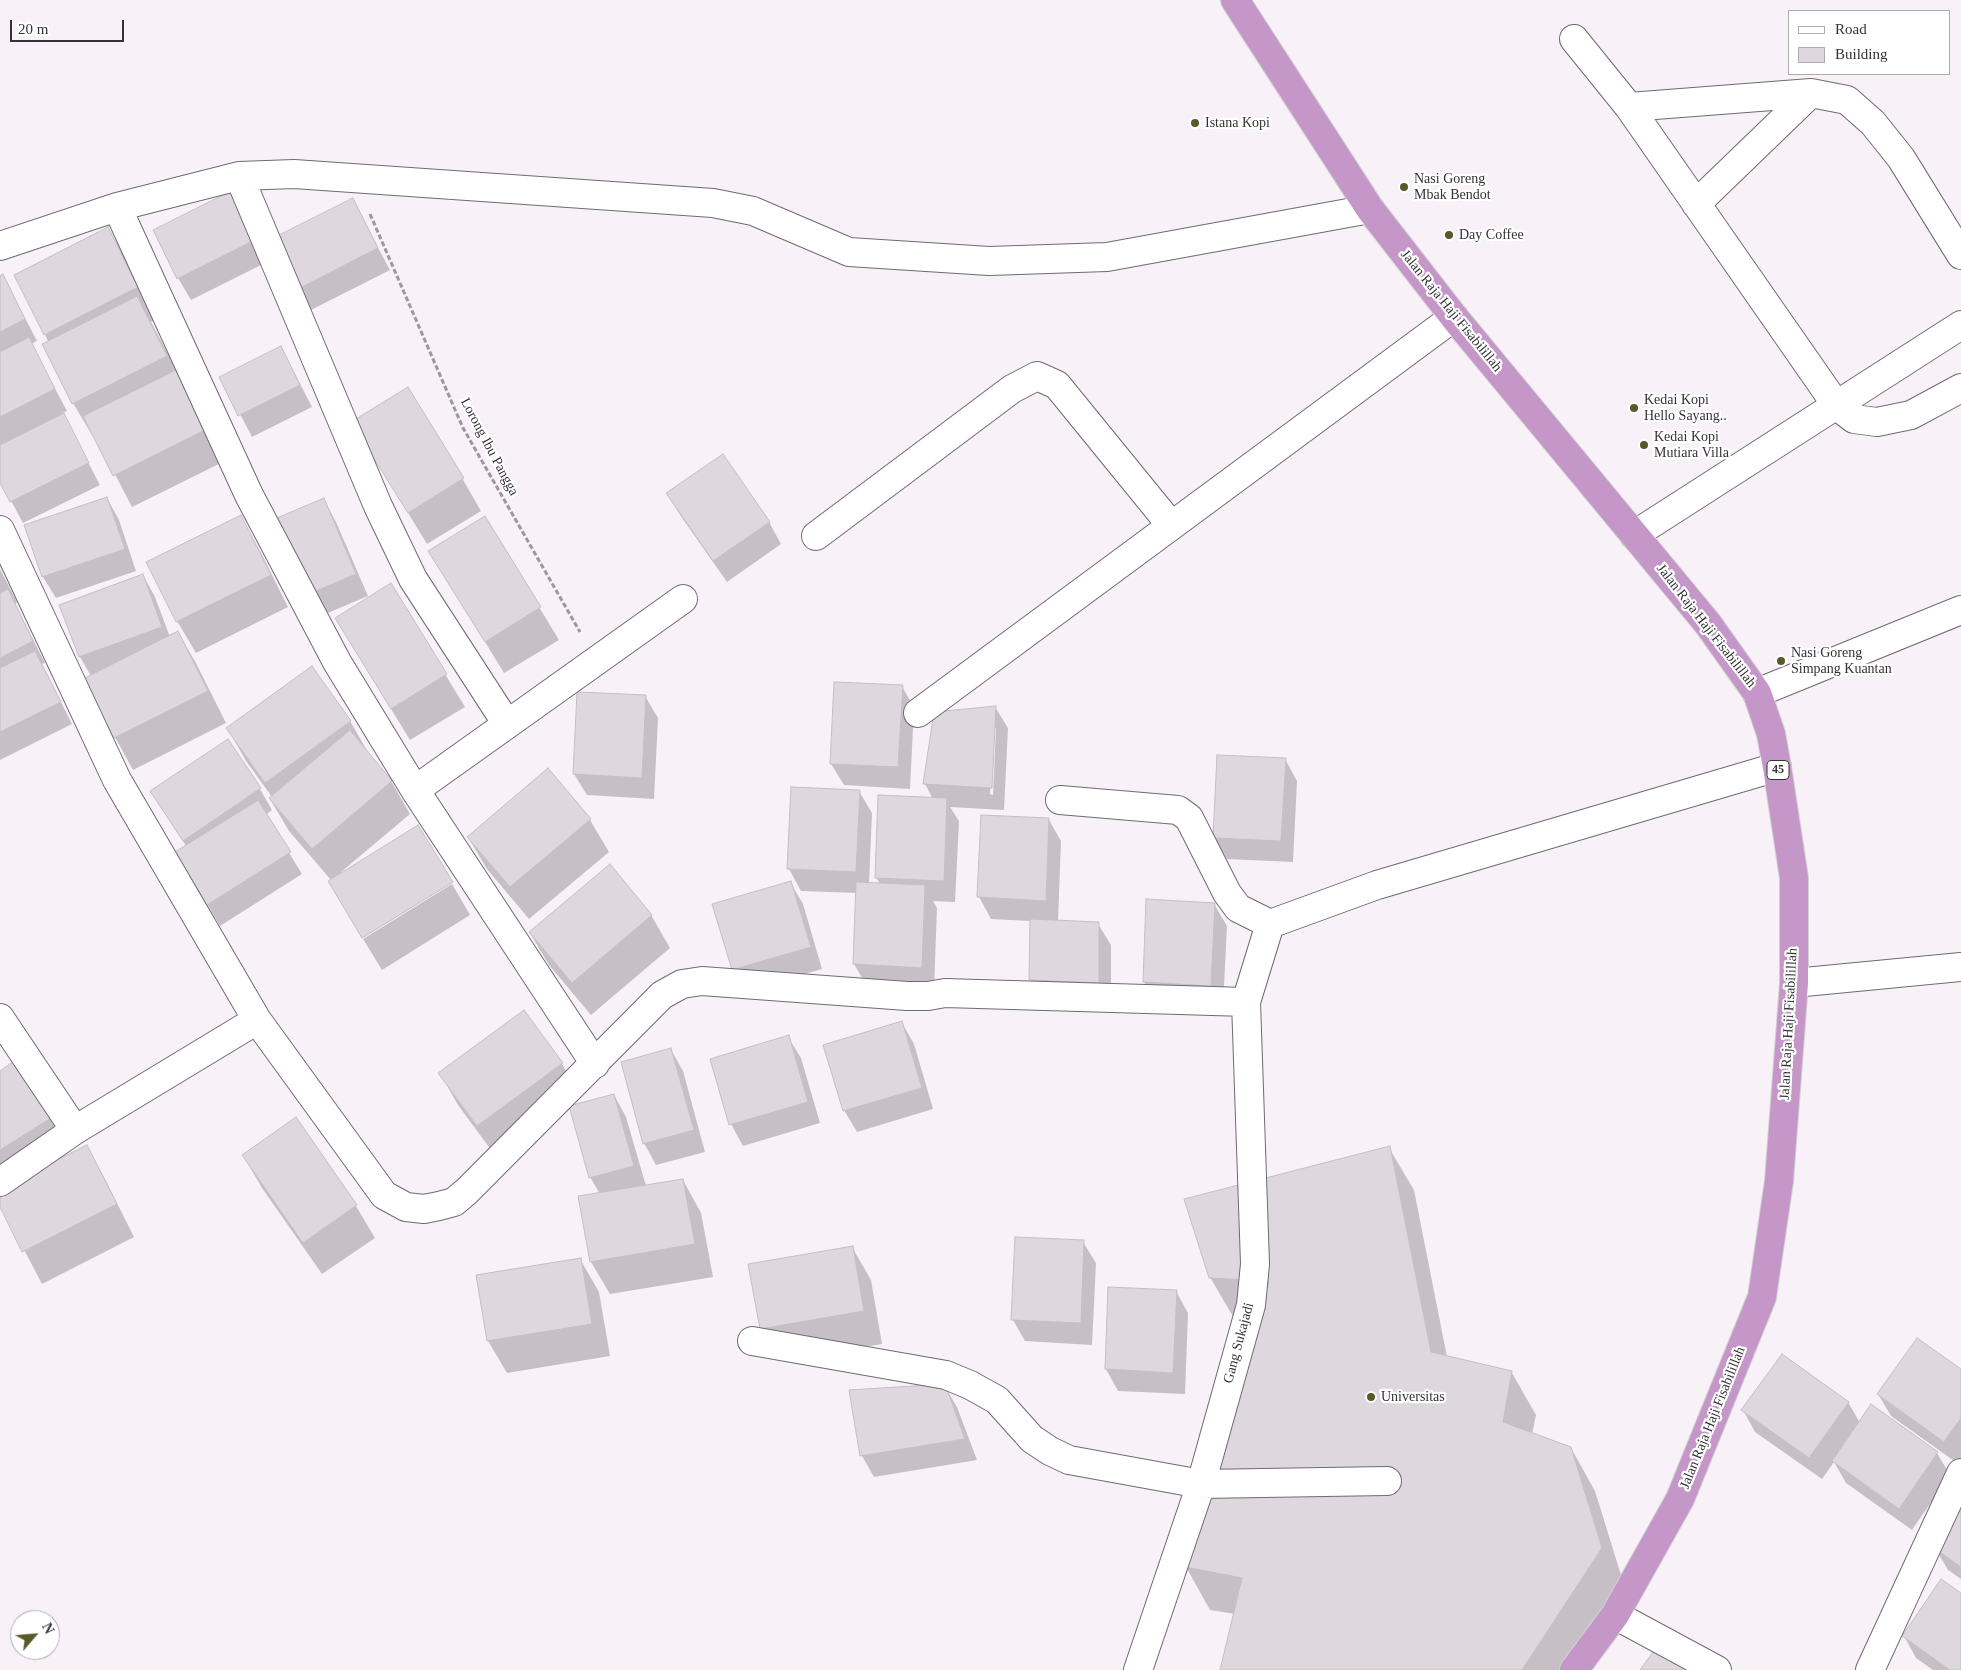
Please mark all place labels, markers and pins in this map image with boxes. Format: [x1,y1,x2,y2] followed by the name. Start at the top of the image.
[1205,115,1270,131] place label: Istana Kopi
[1189,117,1201,129] marker: Istana Kopi
[1414,171,1491,203] place label: Nasi Goreng Mbak Bendot
[1398,181,1410,193] marker: Nasi Goreng Mbak Bendot
[1459,227,1524,243] place label: Day Coffee
[1443,229,1455,241] marker: Day Coffee
[1644,392,1727,424] place label: Kedai Kopi Hello Sayang..
[1628,402,1640,414] marker: Kedai Kopi Hello Sayang..
[1654,429,1729,462] place label: Kedai Kopi Mutiara Villa
[1638,439,1650,451] marker: Kedai Kopi Mutiara Villa
[1791,645,1892,678] place label: Nasi Goreng Simpang Kuantan
[1775,655,1787,667] marker: Nasi Goreng Simpang Kuantan
[1381,1389,1445,1405] place label: Universitas
[1365,1391,1377,1403] marker: Universitas

